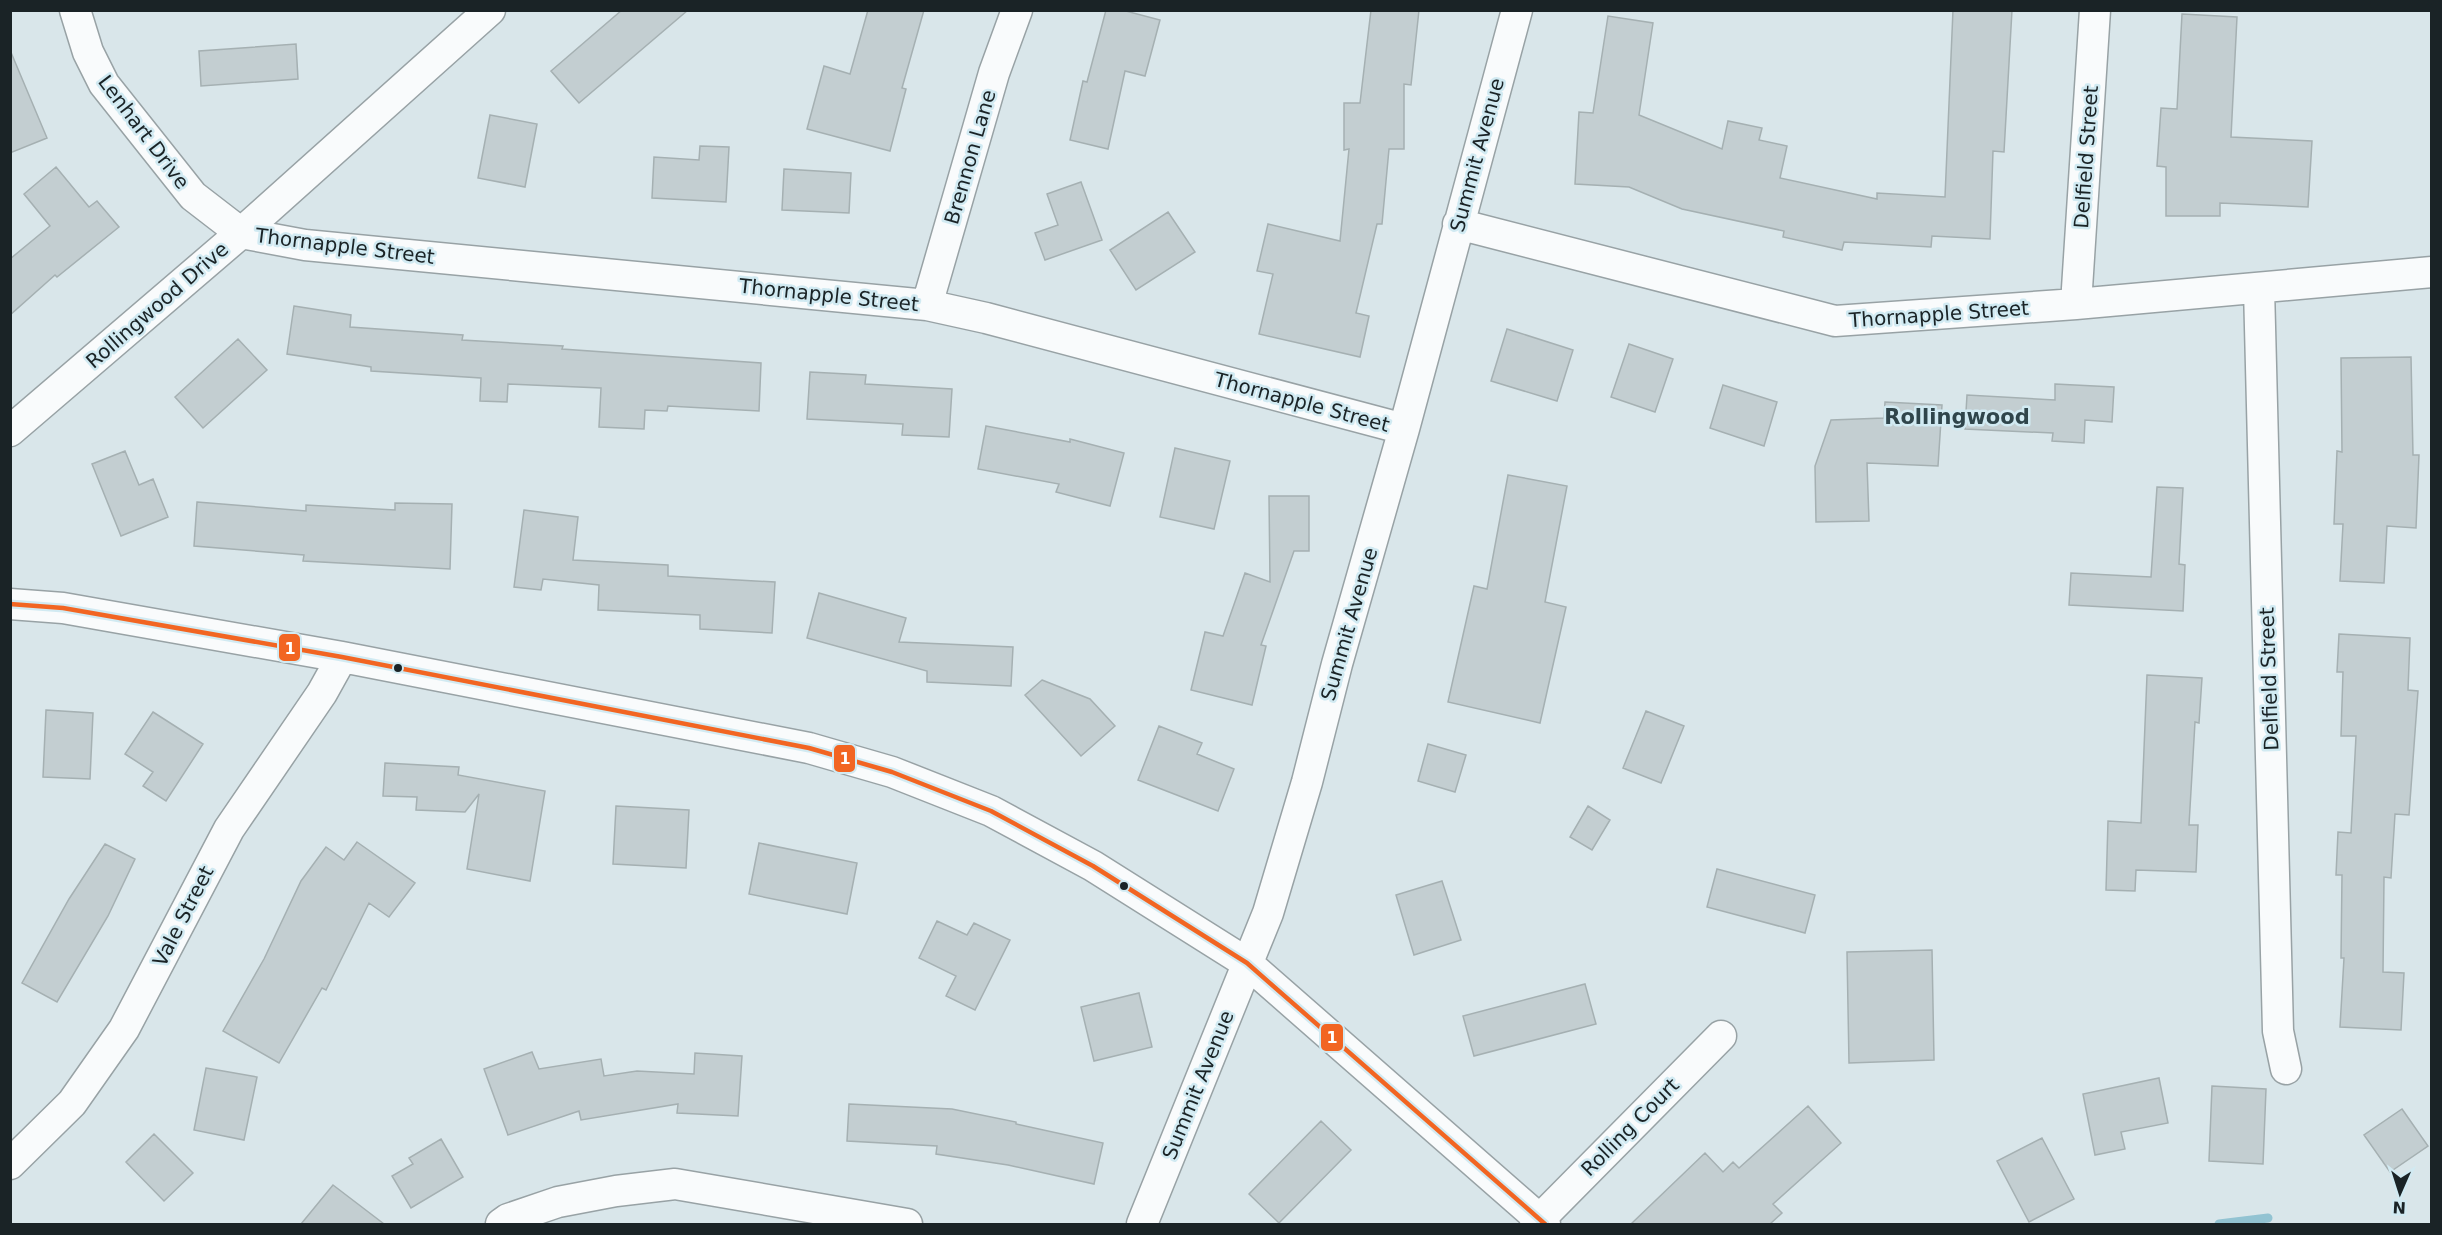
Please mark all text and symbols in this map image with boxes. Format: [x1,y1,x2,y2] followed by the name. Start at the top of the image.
[93,70,195,194] street label: Lenhart Drive
[1445,75,1509,235] street label: Summit Avenue
[2069,84,2103,229] street label: Delfield Street
[939,87,1001,227] street label: Brennon Lane
[253,223,436,269] street label: Thornapple Street
[81,237,233,373] street label: Rollingwood Drive
[737,274,920,316] street label: Thornapple Street
[1847,296,2030,332] street label: Thornapple Street
[1211,367,1392,437] street label: Thornapple Street
[1884,405,2030,429] district label: Rollingwood
[1316,545,1382,703] street label: Summit Avenue
[2254,607,2283,751] street label: Delfield Street
[278,633,301,662] line badge: 1
[284,639,296,658] text: 1
[392,662,404,674] unlabelled marker
[833,744,856,773] line badge: 1
[839,749,851,768] text: 1
[147,862,219,970] street label: Vale Street
[1118,880,1130,892] unlabelled marker
[1157,1007,1239,1163] street label: Summit Avenue
[1320,1023,1344,1052] line badge: 1
[1326,1028,1338,1047] text: 1
[1576,1073,1684,1181] street label: Rolling Court
[2370,1163,2430,1223] north arrow
[2392,1198,2406,1217] text: N

